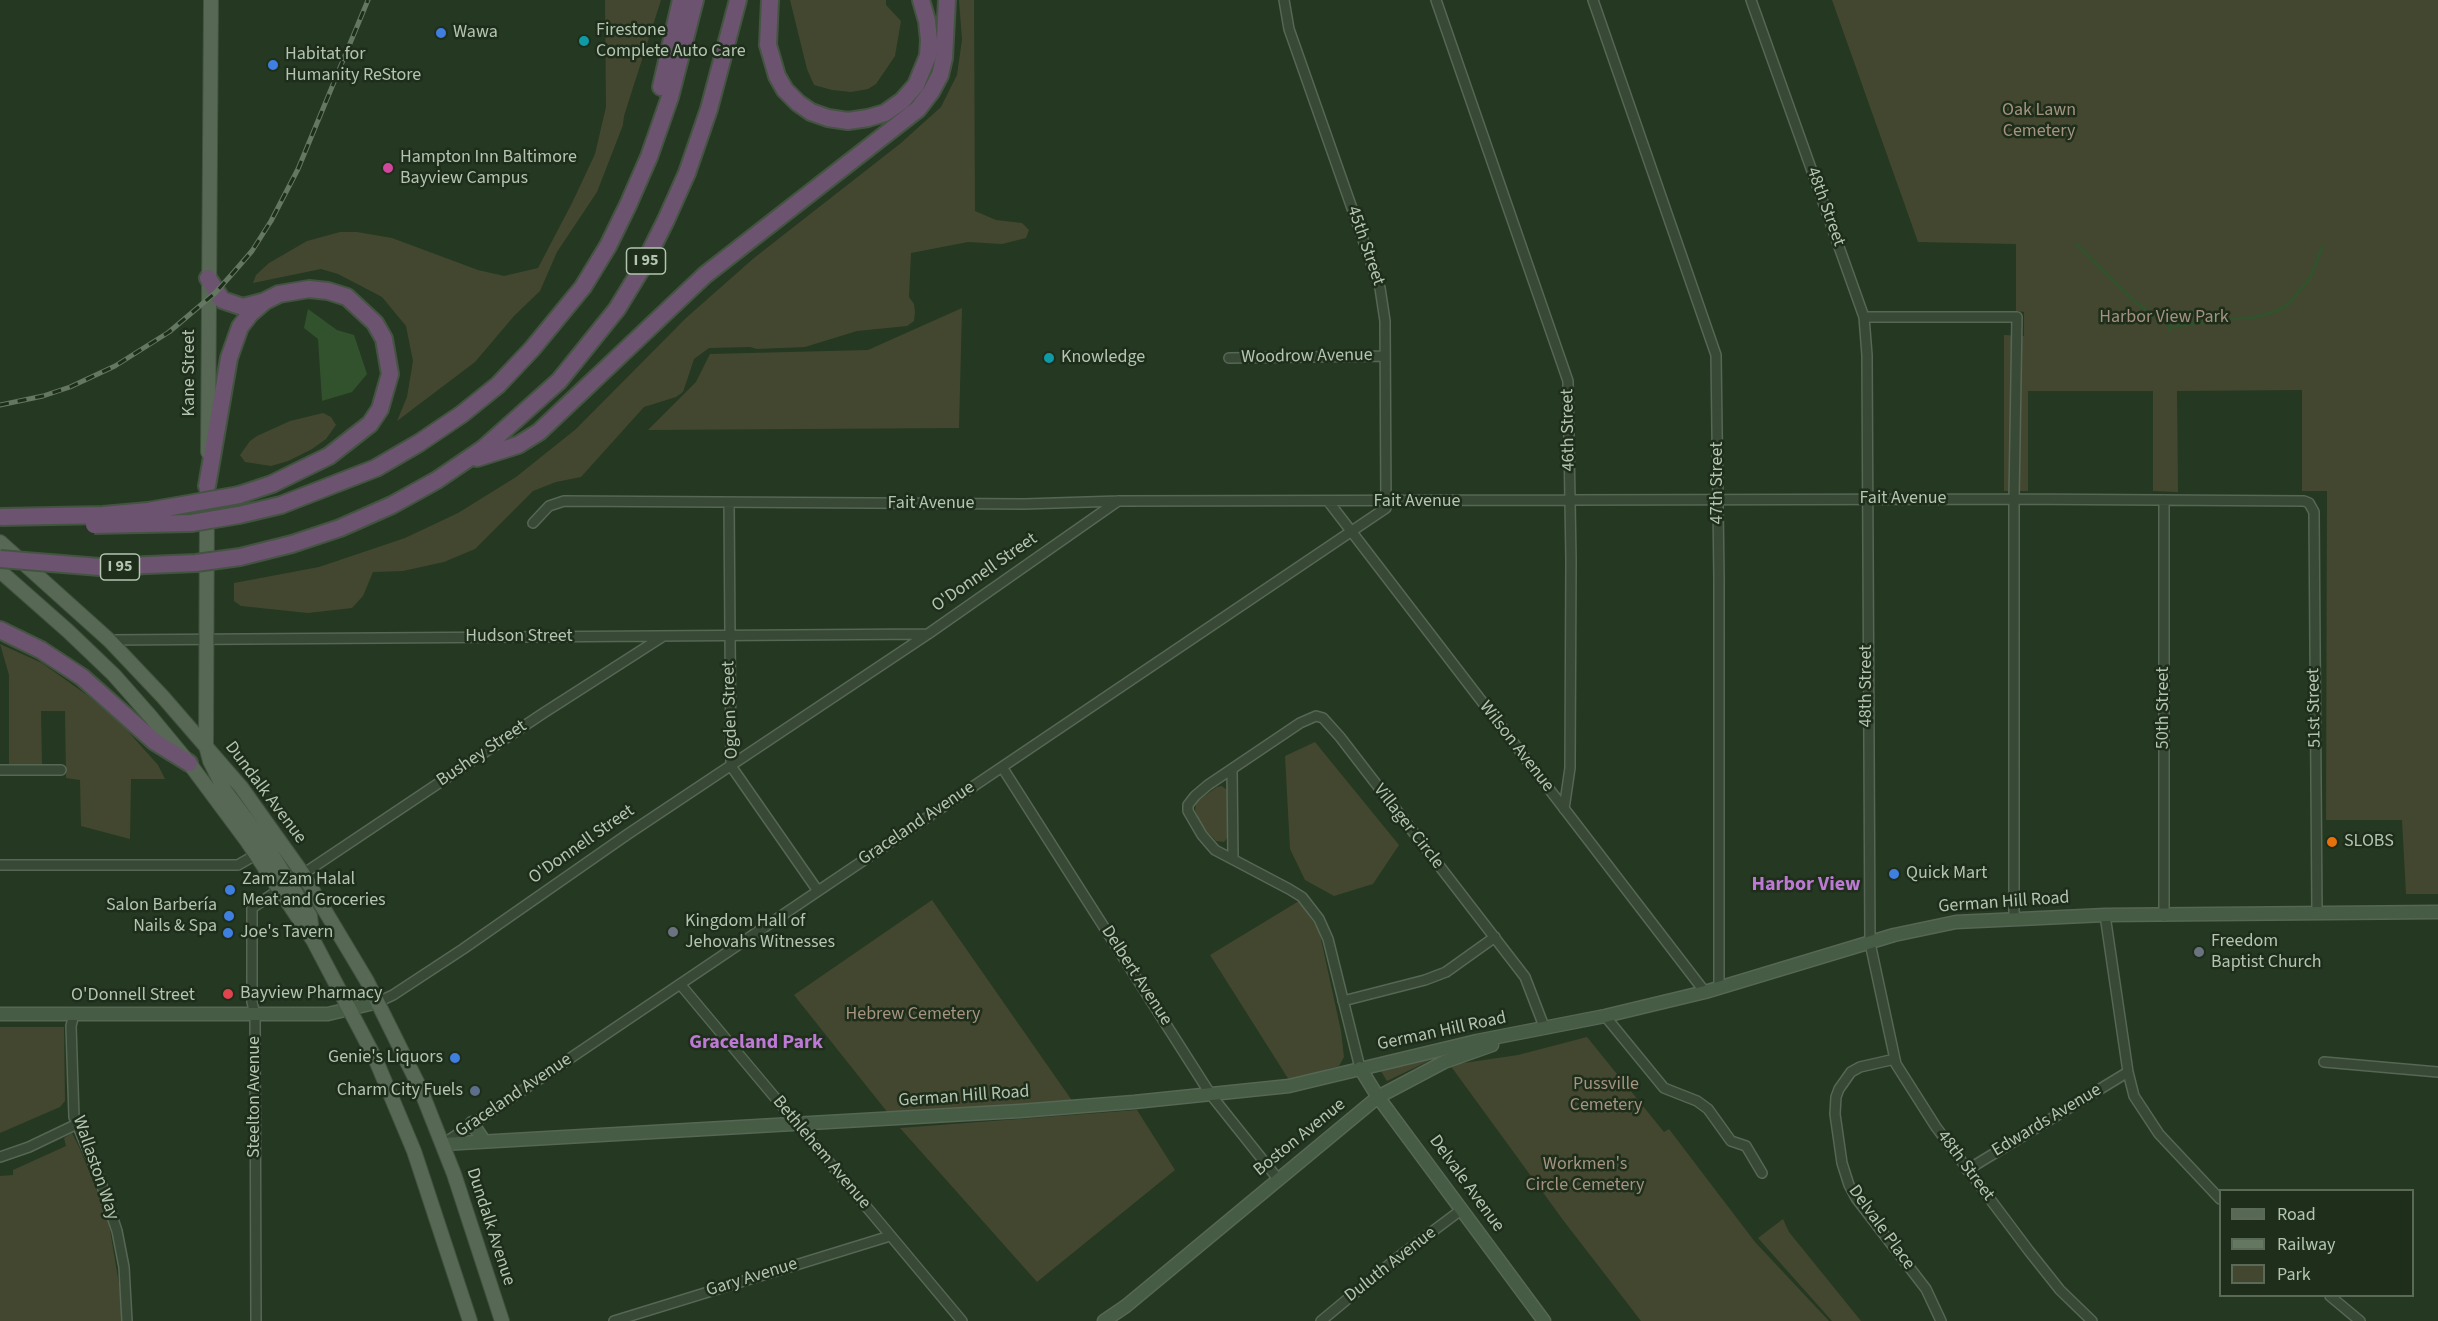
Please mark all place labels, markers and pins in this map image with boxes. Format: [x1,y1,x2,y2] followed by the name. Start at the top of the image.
[596,20,746,63] place label: Firestone Complete Auto Care
[453,22,498,44] place label: Wawa
[434,26,448,40] marker: Wawa
[577,34,591,48] marker: Firestone Complete Auto Care
[285,44,421,86] place label: Habitat for Humanity ReStore
[266,58,280,72] marker: Habitat for Humanity ReStore
[400,147,577,190] place label: Hampton Inn Baltimore Bayview Campus
[381,161,395,175] marker: Hampton Inn Baltimore Bayview Campus
[1061,347,1145,369] place label: Knowledge
[1042,351,1056,365] marker: Knowledge
[2344,831,2394,853] place label: SLOBS
[2325,835,2339,849] marker: SLOBS
[1906,863,1987,885] place label: Quick Mart
[1887,867,1901,881] marker: Quick Mart
[242,869,386,912] place label: Zam Zam Halal Meat and Groceries
[223,883,237,897] marker: Zam Zam Halal Meat and Groceries
[106,895,217,938] place label: Salon Barbería Nails & Spa
[222,909,236,923] marker: Salon Barbería Nails & Spa
[685,911,835,954] place label: Kingdom Hall of Jehovahs Witnesses
[240,922,333,944] place label: Joe's Tavern
[666,925,680,939] marker: Kingdom Hall of Jehovahs Witnesses
[221,926,235,940] marker: Joe's Tavern
[2211,931,2322,974] place label: Freedom Baptist Church
[2192,945,2206,959] marker: Freedom Baptist Church
[240,983,382,1005] place label: Bayview Pharmacy
[221,987,235,1001] marker: Bayview Pharmacy
[328,1047,443,1069] place label: Genie's Liquors
[448,1051,462,1065] marker: Genie's Liquors
[337,1080,463,1102] place label: Charm City Fuels
[468,1084,482,1098] marker: Charm City Fuels

